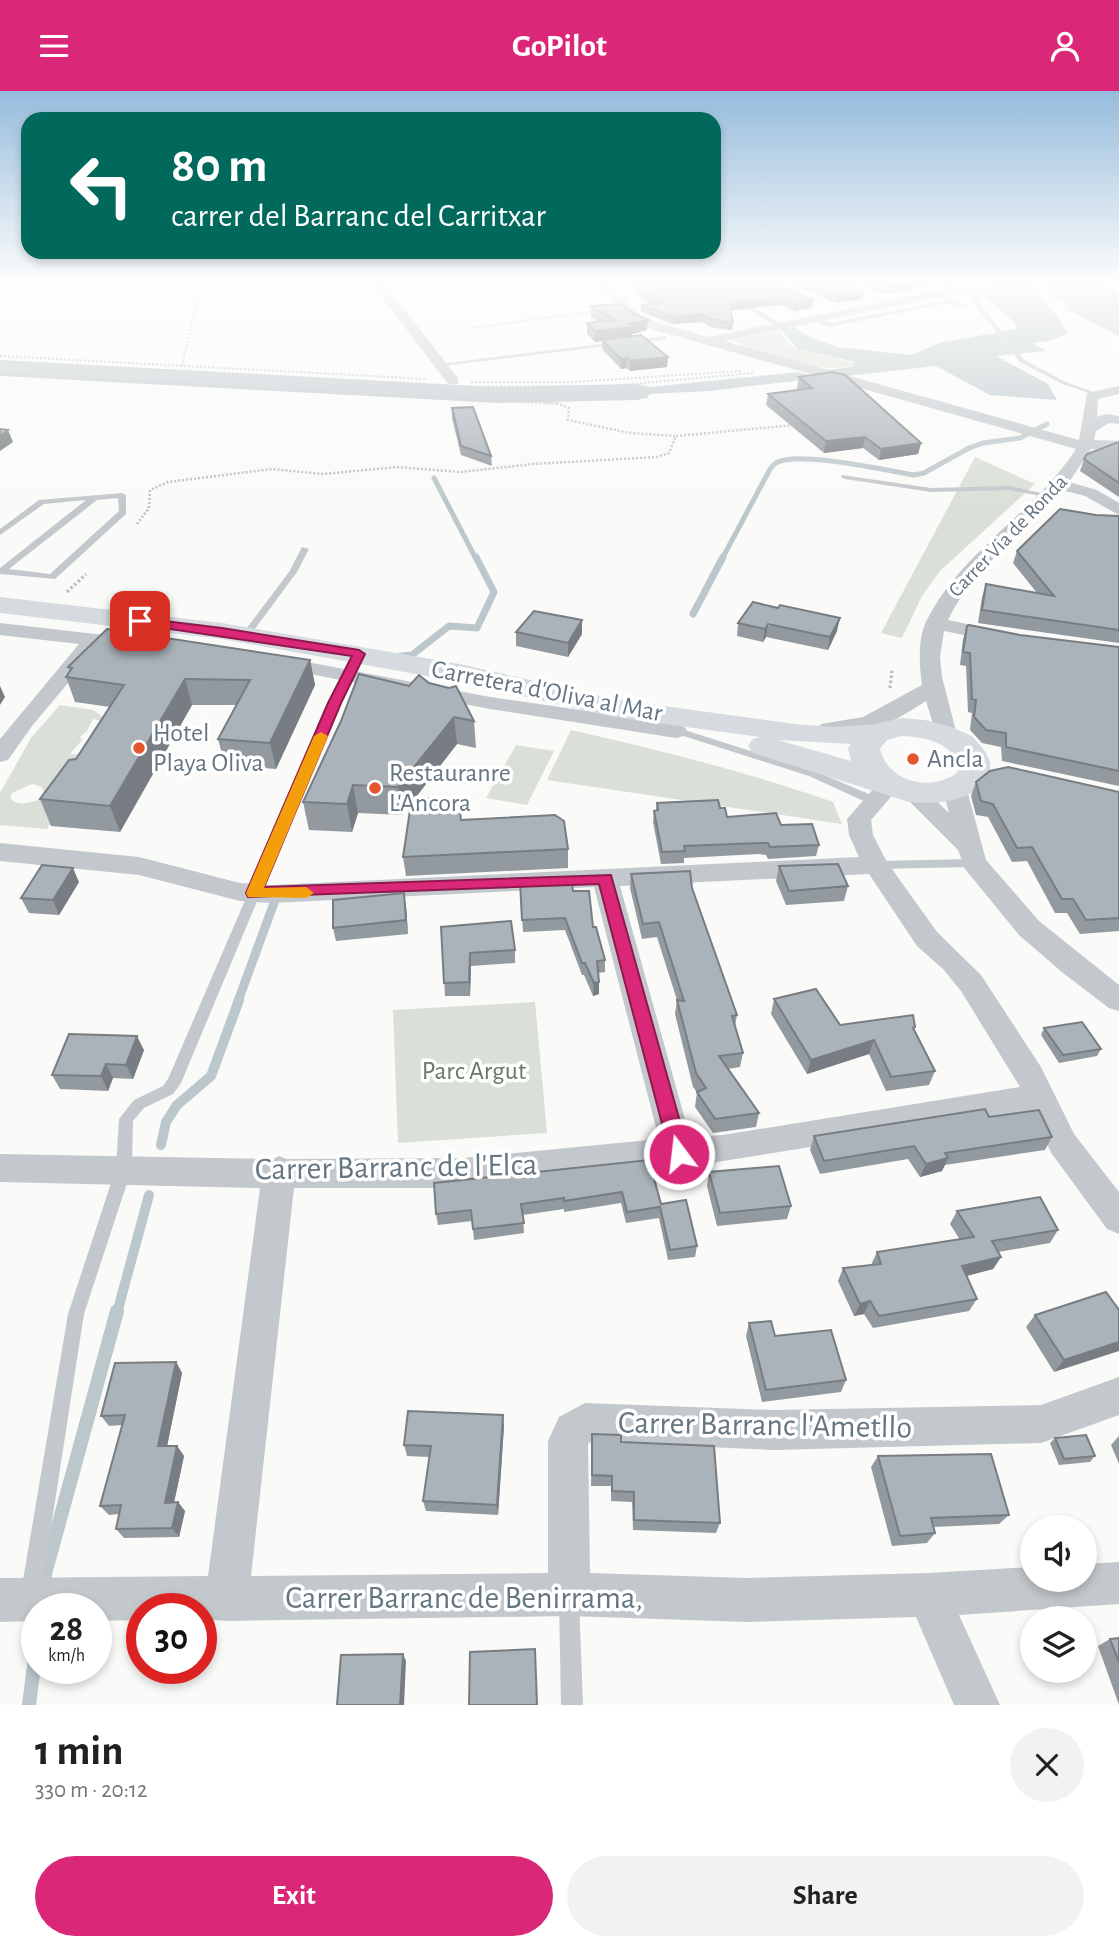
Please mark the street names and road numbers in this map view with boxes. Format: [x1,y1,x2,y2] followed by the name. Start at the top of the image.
[945,471,1071,601] street label: Carrer Via de Ronda
[429,656,665,726] street label: Carretera d'Oliva al Mar
[254,1149,538,1185] street label: Carrer Barranc de l'Elca
[618,1406,912,1444] street label: Carrer Barranc l'Ametllo
[285,1582,643,1614] street label: Carrer Barranc de Benirrama,

